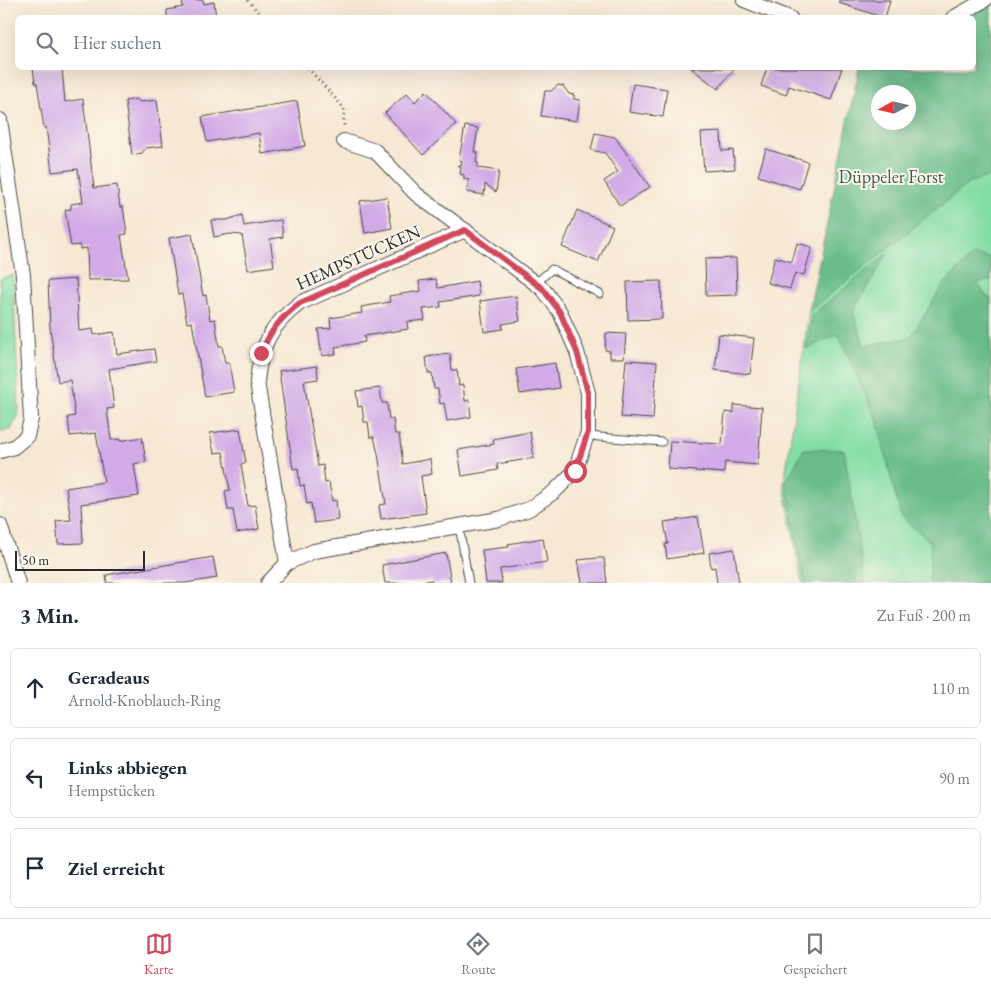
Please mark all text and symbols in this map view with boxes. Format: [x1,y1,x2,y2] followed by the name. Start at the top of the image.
[15,15,976,70] search box
[33,29,61,57] icon: search
[73,30,162,55] text: Hier suchen
[871,85,916,130] north arrow
[839,165,944,188] park label: Düppeler Forst
[292,219,425,295] street label: HEMPSTÜCKEN
[250,342,273,365] route end
[564,460,587,483] route start
[15,548,145,571] scale bar
[22,551,49,569] text: 50 m
[20,602,79,629] text: 3 Min.
[877,605,971,626] text: Zu Fuß · 200 m
[68,665,150,690] text: Geradeaus
[21,674,49,702] icon: ahead
[931,678,970,699] text: 110 m
[68,690,221,711] text: Arnold-Knoblauch-Ring
[68,755,187,780] text: Links abbiegen
[21,764,49,792] icon: left
[939,768,970,789] text: 90 m
[68,780,155,801] text: Hempstücken
[21,854,49,882] icon: arrive
[68,856,165,881] text: Ziel erreicht
[144,930,174,978] tab: Karte
[461,930,496,978] tab: Route
[783,930,847,978] tab: Gespeichert

